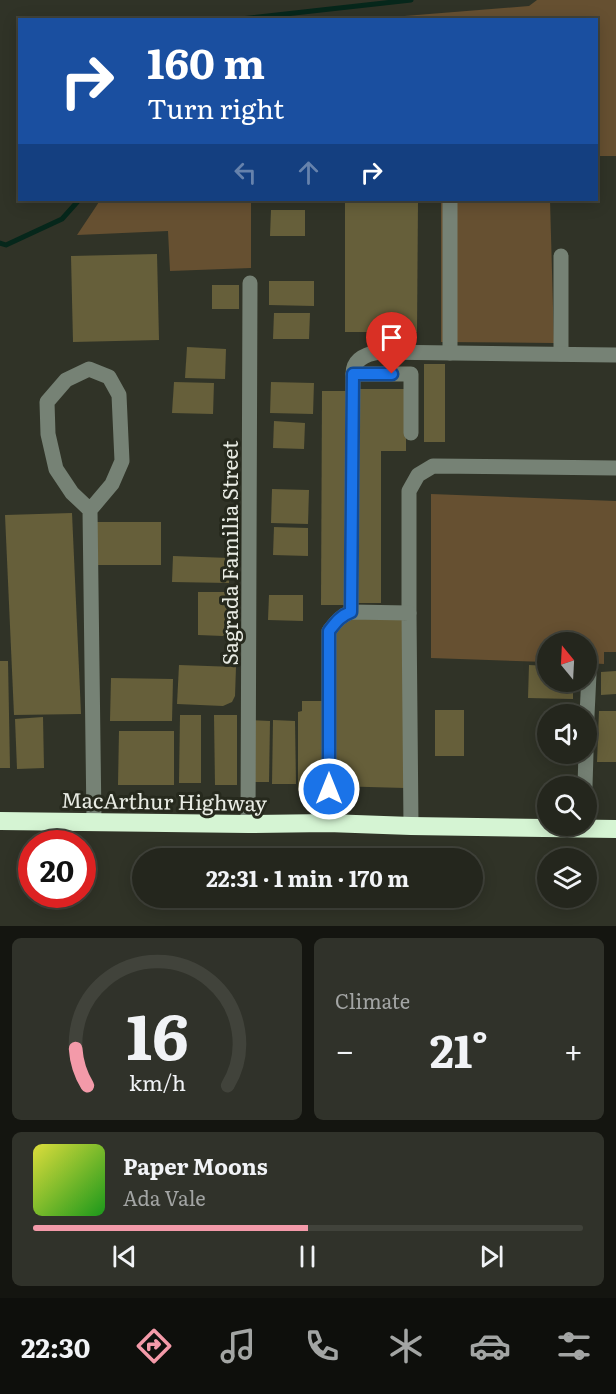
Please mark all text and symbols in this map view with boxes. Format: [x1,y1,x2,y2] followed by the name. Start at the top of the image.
[147,30,265,92] text: 160 m
[48,42,126,120] icon: right
[147,87,284,127] text: Turn right
[229,156,262,189] icon: left
[292,156,325,189] icon: ahead
[355,156,388,189] icon: right
[366,312,417,374] pin
[375,321,408,354] icon: arrive
[213,440,244,666] street label: Sagrada Familia Street
[537,632,597,692] north arrow
[537,632,597,908] map controls
[537,704,597,764] button: sound
[297,757,361,821] position arrow
[537,776,597,836] button: search
[61,783,268,817] street label: MacArthur Highway
[18,830,96,908] speed limit sign: 20
[537,848,597,908] button: layers
[206,861,409,894] text: 22:31 · 1 min · 170 m
[335,985,410,1015] text: Climate
[126,987,188,1079] text: 16
[430,1015,488,1082] text: 21°
[335,1024,354,1073] text: −
[564,1024,583,1073] text: +
[128,1066,186,1098] text: km/h
[123,1149,268,1182] text: Paper Moons
[123,1182,206,1212] text: Ada Vale
[108,1240,141,1273] icon: previous
[291,1240,324,1273] icon: pause
[475,1240,508,1273] icon: next
[133,1325,175,1367] icon: directions
[217,1325,259,1367] icon: music
[301,1325,343,1367] icon: phone
[385,1325,427,1367] icon: climate
[469,1325,511,1367] icon: car
[553,1325,595,1367] icon: filters
[21,1326,90,1366] text: 22:30

